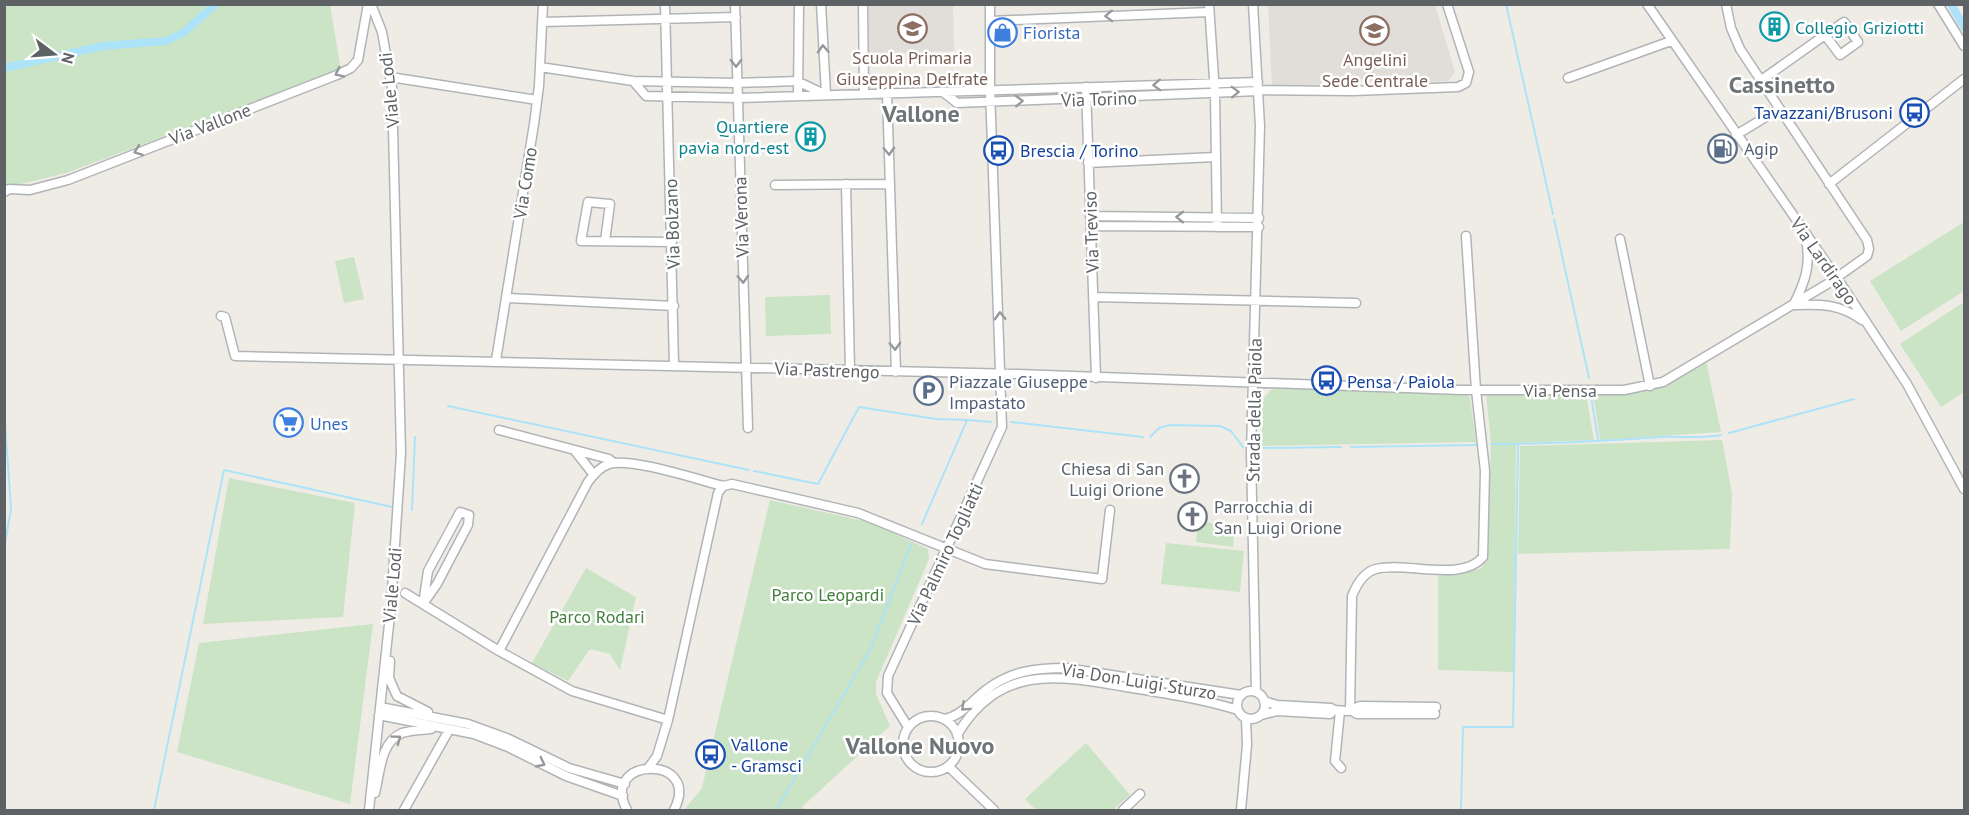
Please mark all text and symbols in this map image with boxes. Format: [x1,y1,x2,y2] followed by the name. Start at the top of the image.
[1104,10,1113,22] one-way arrow
[1758,11,1790,43] building icon: Collegio Griziotti
[896,12,928,44] school or university icon: Scuola Primaria Giuseppina Delfrate
[1359,14,1391,46] school or university icon: Angelini Sede Centrale
[986,16,1018,48] shop icon: Fiorista
[1795,16,1924,39] place label: Collegio Griziotti
[1023,21,1080,44] place label: Fiorista
[24,24,84,84] north arrow
[817,45,830,54] one-way arrow
[836,46,988,90] place label: Scuola Primaria Giuseppina Delfrate
[1322,48,1428,92] place label: Angelini Sede Centrale
[57,50,79,66] text: N
[374,51,404,130] street label: Viale Lodi
[730,58,743,67] one-way arrow
[335,66,346,78] one-way arrow
[1729,69,1835,100] district label: Cassinetto
[1153,78,1162,91] one-way arrow
[1060,86,1137,112] street label: Via Torino
[1230,86,1239,99] one-way arrow
[1014,95,1023,108] one-way arrow
[1898,96,1930,128] bus stop icon: Tavazzani/Brusoni
[165,98,254,150] street label: Via Vallone
[881,98,960,129] district label: Vallone
[1754,101,1893,124] place label: Tavazzani/Brusoni
[678,115,789,159] place label: Quartiere pavia nord-est
[794,120,826,152] building icon: Quartiere pavia nord-est
[1707,132,1739,164] fuel station icon: Agip
[983,134,1015,166] bus stop icon: Brescia / Torino
[1744,137,1779,160] place label: Agip
[1020,139,1138,162] place label: Brescia / Torino
[133,144,144,157] one-way arrow
[508,145,542,222] street label: Via Como
[882,147,895,156] one-way arrow
[728,176,754,259] street label: Via Verona
[659,178,685,271] street label: Via Bolzano
[1078,191,1104,274] street label: Via Treviso
[1175,211,1184,223] one-way arrow
[1785,212,1863,309] street label: Via Lardirago
[737,274,749,283] one-way arrow
[993,312,1006,321] one-way arrow
[1241,338,1267,482] street label: Strada della Paiola
[888,342,901,351] one-way arrow
[773,357,880,383] street label: Via Pastrengo
[1310,365,1342,397] bus stop icon: Pensa / Paiola
[949,370,1088,414] place label: Piazzale Giuseppe Impastato
[1347,370,1455,393] place label: Pensa / Paiola
[912,375,944,407] parking icon: Piazzale Giuseppe Impastato
[1522,379,1597,402] street label: Via Pensa
[273,407,305,439] supermarket icon: Unes
[310,412,348,435] place label: Unes
[1061,457,1164,501] place label: Chiesa di San Luigi Orione
[1169,462,1201,494] church icon: Chiesa di San Luigi Orione
[901,479,988,630] street label: Via Palmiro Togliatti
[1214,495,1342,539] place label: Parrocchia di San Luigi Orione
[1177,500,1209,532] church icon: Parrocchia di San Luigi Orione
[377,546,407,625] street label: Viale Lodi
[772,583,884,606] park label: Parco Leopardi
[549,605,645,628] park label: Parco Rodari
[1059,657,1218,705] street label: Via Don Luigi Sturzo
[962,700,972,711] one-way arrow
[845,730,994,761] district label: Vallone Nuovo
[730,733,802,777] place label: Vallone - Gramsci
[390,735,401,746] one-way arrow
[694,738,726,770] bus stop icon: Vallone - Gramsci
[534,756,545,767] one-way arrow

